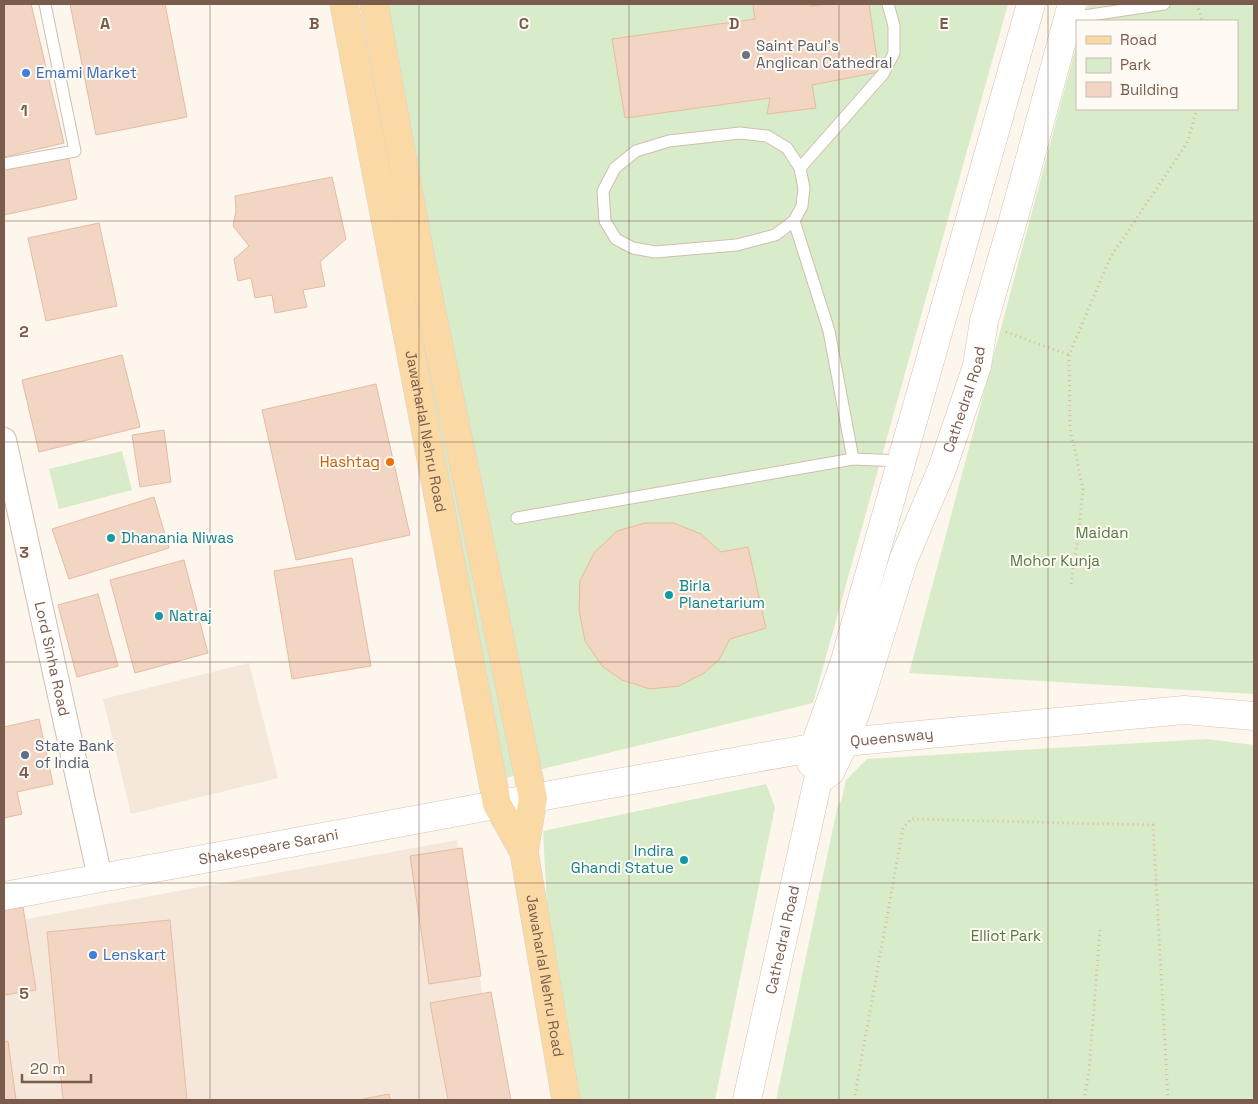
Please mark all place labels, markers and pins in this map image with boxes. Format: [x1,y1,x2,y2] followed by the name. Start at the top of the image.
[756,36,892,72] place label: Saint Paul's Anglican Cathedral
[740,49,752,61] marker: Saint Paul's Anglican Cathedral
[36,63,137,82] place label: Emami Market
[20,67,32,79] marker: Emami Market
[320,452,380,471] place label: Hashtag
[384,456,396,468] marker: Hashtag
[121,528,234,547] place label: Dhanania Niwas
[105,532,117,544] marker: Dhanania Niwas
[679,576,765,612] place label: Birla Planetarium
[663,589,675,601] marker: Birla Planetarium
[169,606,212,625] place label: Natraj
[153,610,165,622] marker: Natraj
[35,736,114,772] place label: State Bank of India
[19,749,31,761] marker: State Bank of India
[571,841,674,877] place label: Indira Ghandi Statue
[678,854,690,866] marker: Indira Ghandi Statue
[103,945,166,964] place label: Lenskart
[87,949,99,961] marker: Lenskart

